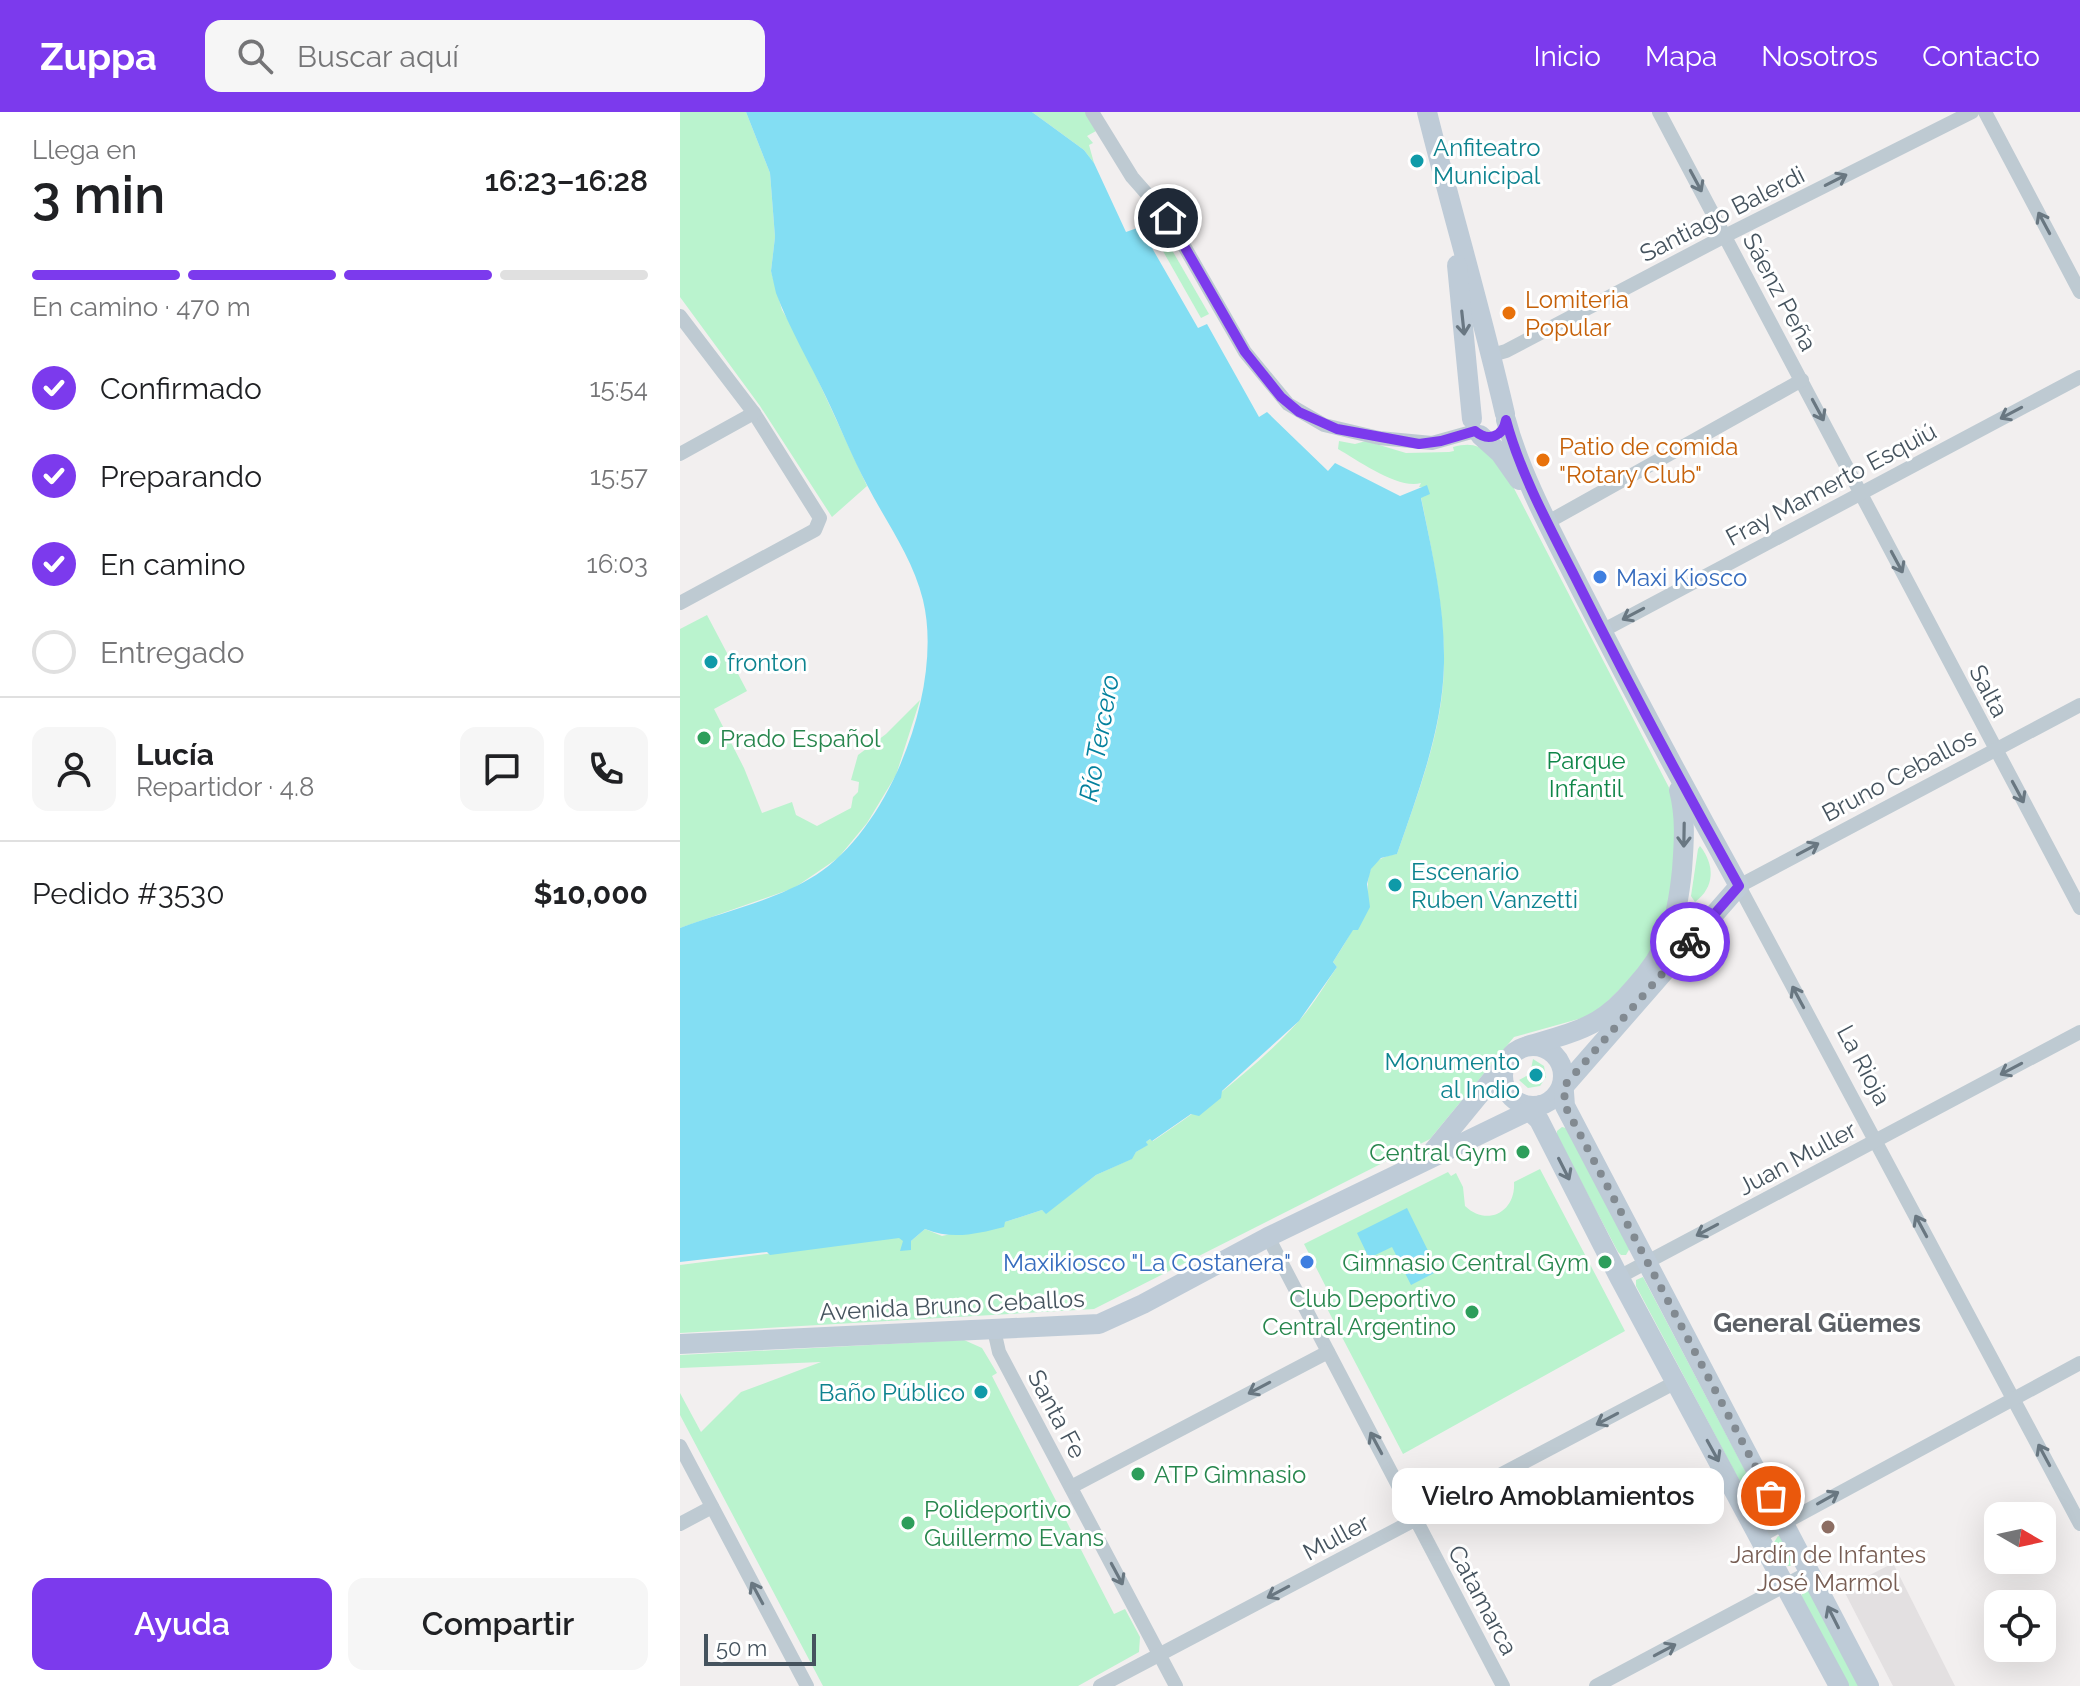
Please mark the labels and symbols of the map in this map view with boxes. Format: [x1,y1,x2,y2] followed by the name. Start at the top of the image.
[1433,133,1541,190] place label: Anfiteatro Municipal
[1408,152,1426,170] marker: Anfiteatro Municipal
[1635,160,1809,268] street label: Santiago Balerdi
[1688,168,1704,192] one-way arrow
[1823,172,1847,188] one-way arrow
[1134,184,1202,252] pin
[2035,211,2051,235] one-way arrow
[1737,228,1823,356] street label: Sáenz Peña
[1525,285,1629,342] place label: Lomiteria Popular
[1500,304,1518,322] marker: Lomiteria Popular
[1456,309,1471,336] one-way arrow
[1810,398,1826,422] one-way arrow
[2000,406,2023,422] one-way arrow
[1721,416,1941,552] street label: Fray Mamerto Esquiú
[1559,432,1738,489] place label: Patio de comida "Rotary Club"
[1534,451,1552,469] marker: Patio de comida "Rotary Club"
[1890,549,1906,573] one-way arrow
[1616,563,1747,592] place label: Maxi Kiosco
[1591,568,1609,586] marker: Maxi Kiosco
[1622,607,1646,623] one-way arrow
[727,648,807,677] place label: fronton
[702,653,720,671] marker: fronton
[1963,660,2015,722] street label: Salta
[1073,672,1125,804] water label: Río Tercero
[1817,722,1981,828] street label: Bruno Ceballos
[720,724,881,753] place label: Prado Español
[695,729,713,747] marker: Prado Español
[1546,746,1626,803] park label: Parque Infantil
[2011,780,2027,803] one-way arrow
[1676,821,1691,848] one-way arrow
[1795,841,1819,856] one-way arrow
[1411,857,1578,914] place label: Escenario Ruben Vanzetti
[1386,876,1404,894] marker: Escenario Ruben Vanzetti
[1650,902,1730,982] courier
[1790,985,1806,1009] one-way arrow
[1831,1020,1897,1110] street label: La Rioja
[1385,1047,1520,1104] place label: Monumento al Indio
[2000,1062,2024,1077] one-way arrow
[1527,1066,1545,1084] marker: Monumento al Indio
[1733,1114,1862,1201] street label: Juan Muller
[1369,1138,1507,1167] place label: Central Gym
[1514,1143,1532,1161] marker: Central Gym
[1556,1156,1572,1180] one-way arrow
[1913,1215,1929,1238] one-way arrow
[1696,1223,1720,1239] one-way arrow
[1003,1248,1291,1277] place label: Maxikiosco "La Costanera"
[1342,1248,1589,1277] place label: Gimnasio Central Gym
[1298,1253,1316,1271] marker: Maxikiosco "La Costanera"
[1596,1253,1614,1271] marker: Gimnasio Central Gym
[819,1284,1085,1326] street label: Avenida Bruno Ceballos
[1262,1284,1456,1341] place label: Club Deportivo Central Argentino
[1463,1303,1481,1321] marker: Club Deportivo Central Argentino
[1713,1308,1921,1338] district label: General Güemes
[1022,1365,1092,1463] street label: Santa Fe
[818,1378,965,1407] place label: Baño Público
[1248,1380,1272,1396] one-way arrow
[972,1383,990,1401] marker: Baño Público
[1596,1411,1620,1427] one-way arrow
[1368,1432,1384,1456] one-way arrow
[1706,1439,1722,1462] one-way arrow
[2035,1444,2051,1468] one-way arrow
[1154,1460,1306,1489] place label: ATP Gimnasio
[1737,1462,1805,1530] pin
[1129,1465,1147,1483] marker: ATP Gimnasio
[1391,1468,1723,1524] callout: Vielro Amoblamientos
[1816,1490,1839,1506] one-way arrow
[924,1495,1104,1552] place label: Polideportivo Guillermo Evans
[1984,1502,2056,1574] north arrow
[1298,1507,1375,1566] street label: Muller
[899,1514,917,1532] marker: Polideportivo Guillermo Evans
[1819,1518,1837,1536] marker: Jardín de Infantes José Marmol
[1442,1540,1524,1660] street label: Catamarca
[1730,1540,1926,1597] place label: Jardín de Infantes José Marmol
[1109,1561,1125,1585] one-way arrow
[749,1581,765,1605] one-way arrow
[1267,1585,1290,1601] one-way arrow
[1824,1605,1840,1629] one-way arrow
[704,1630,816,1666] scale bar
[1652,1641,1676,1657] one-way arrow

